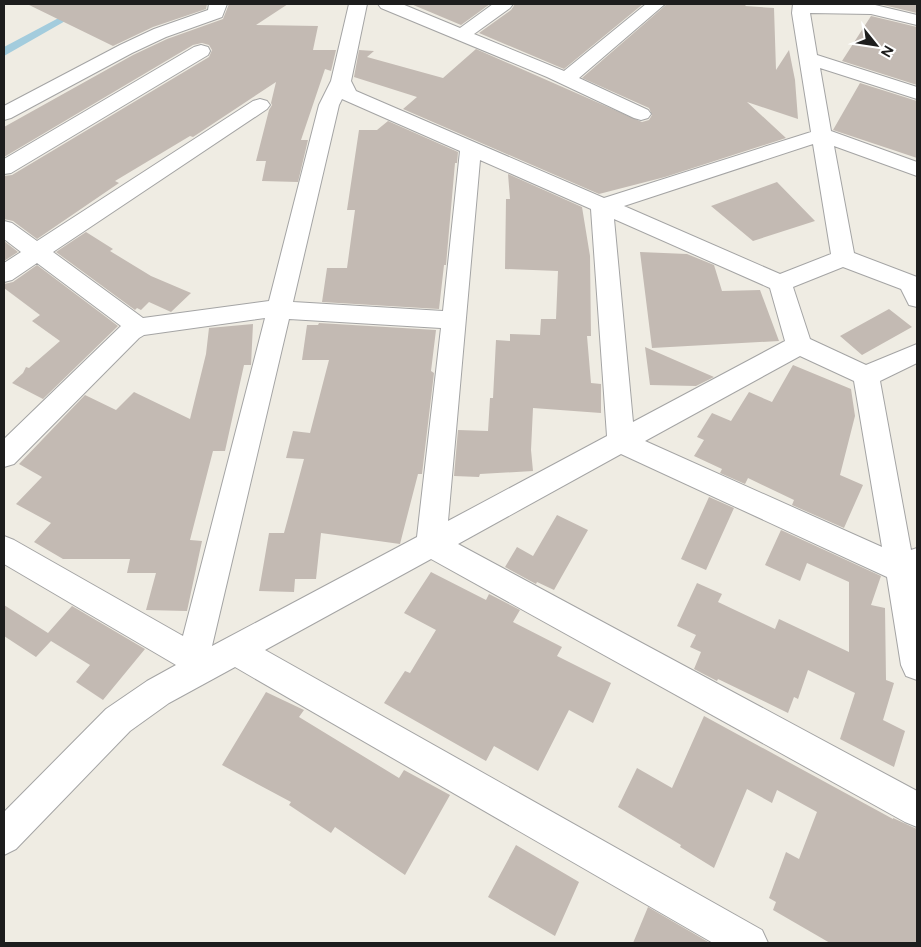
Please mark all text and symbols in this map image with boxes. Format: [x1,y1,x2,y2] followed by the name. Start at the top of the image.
[851,20,901,70] north arrow
[877,42,897,60] text: N

